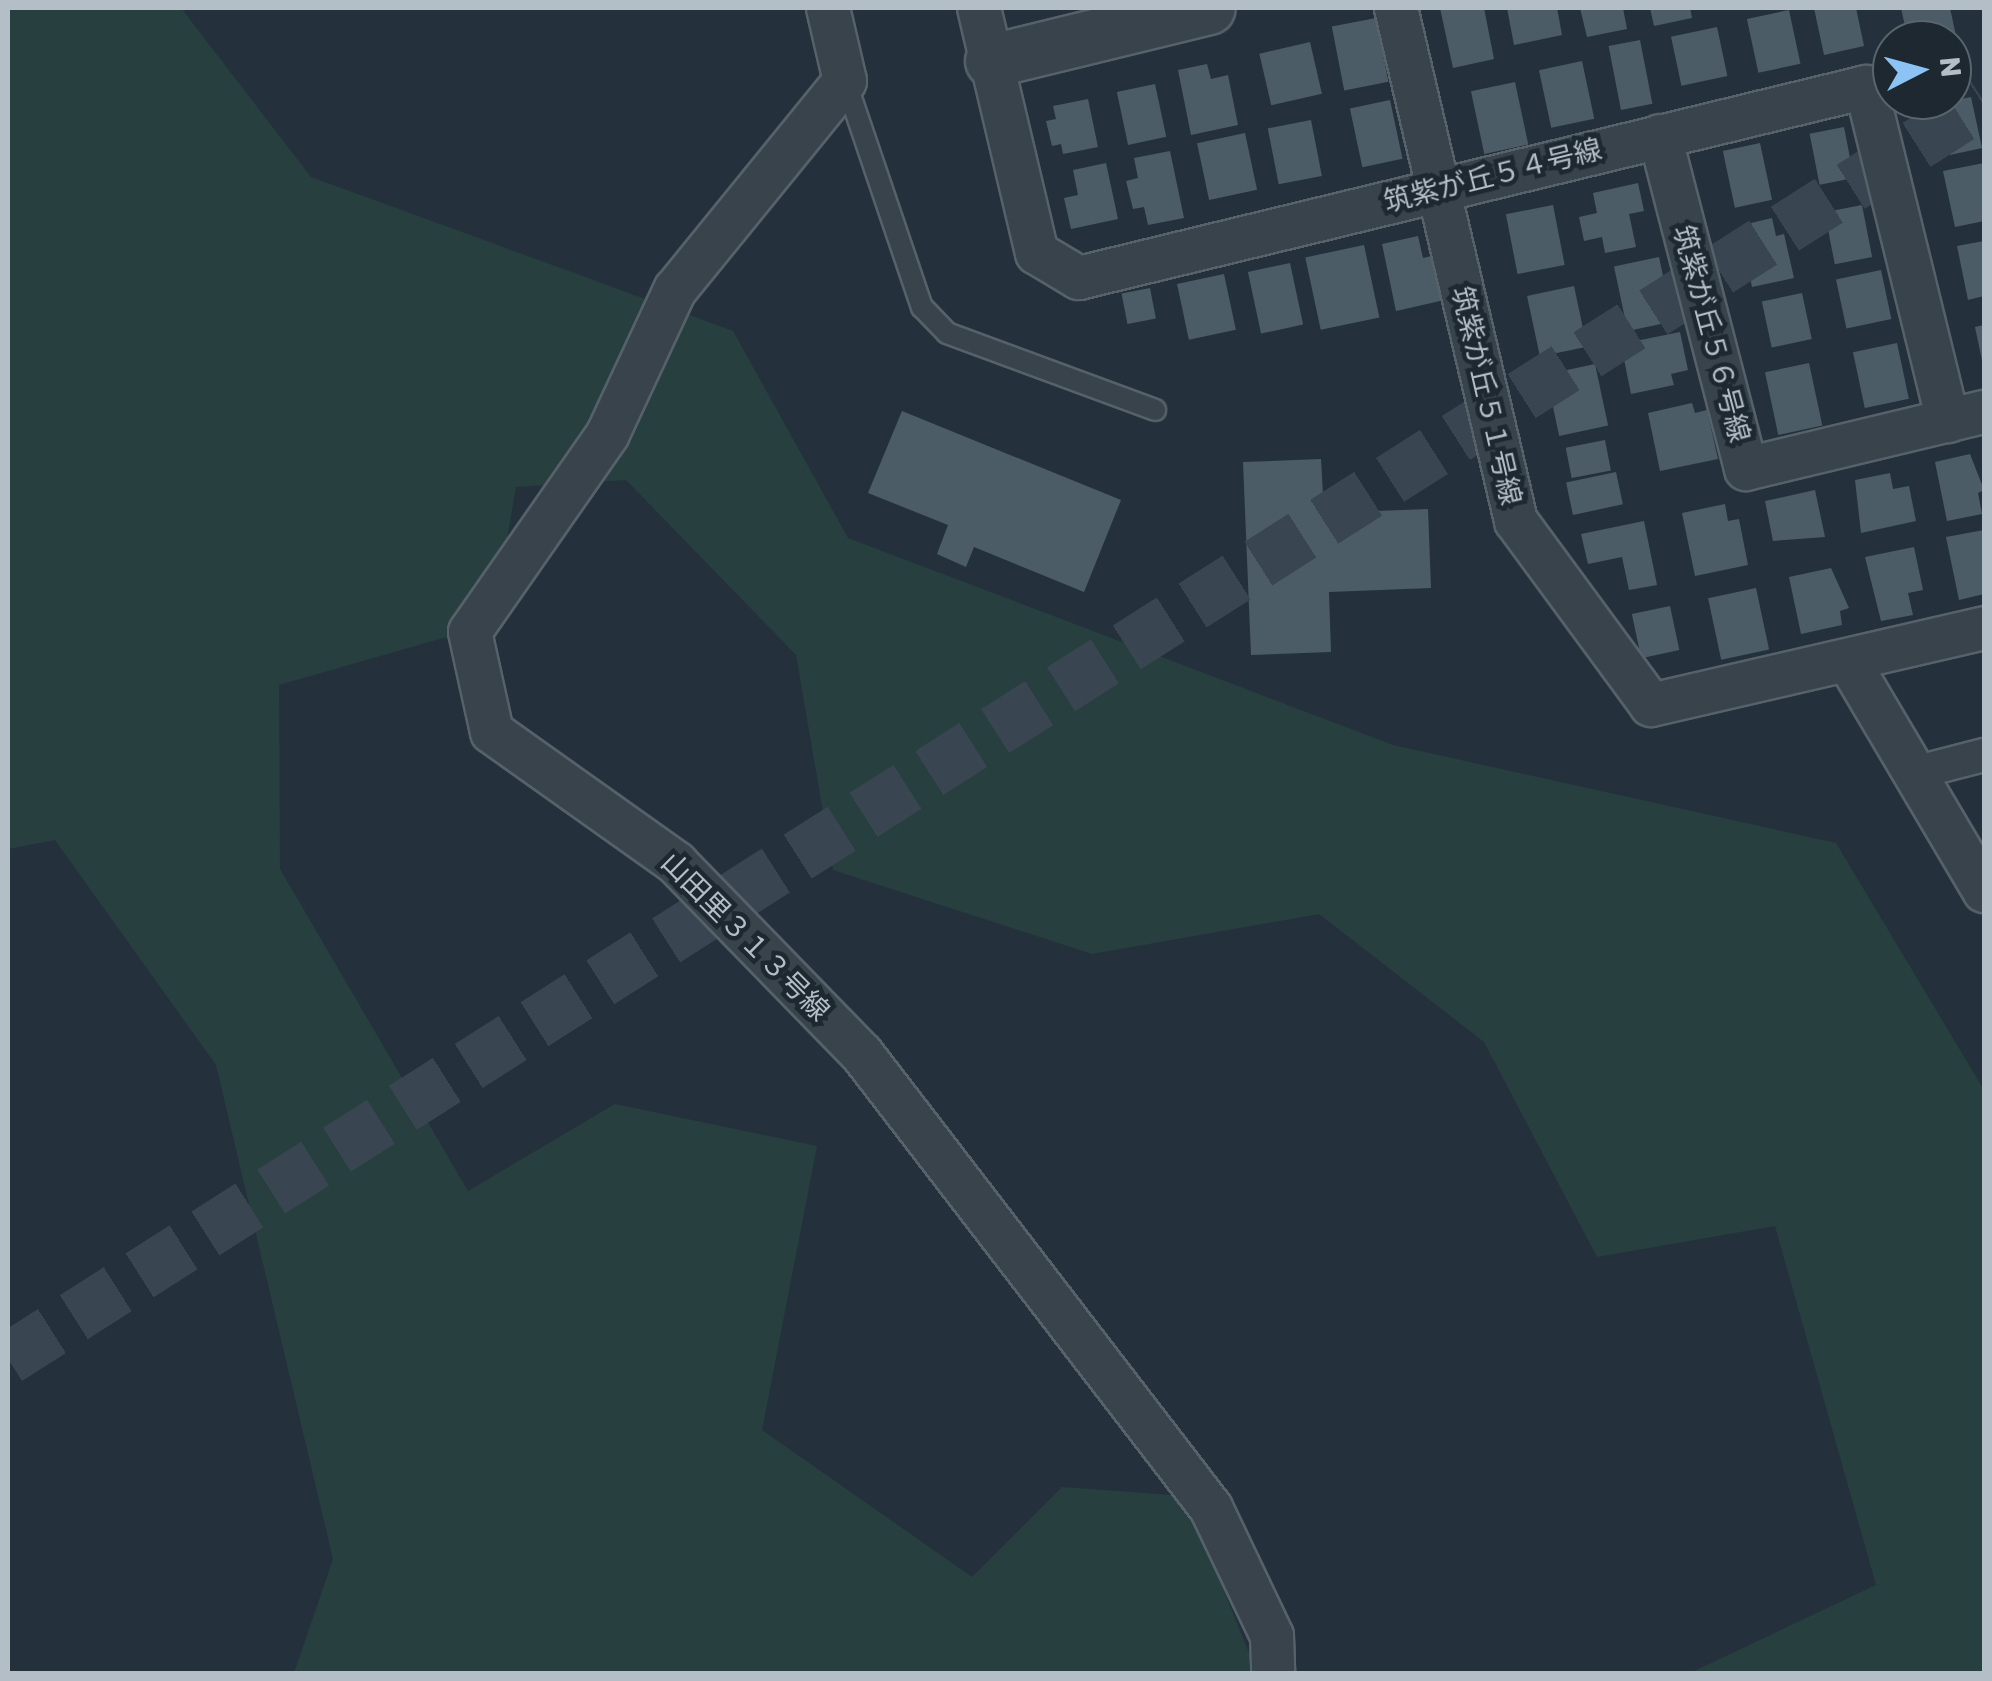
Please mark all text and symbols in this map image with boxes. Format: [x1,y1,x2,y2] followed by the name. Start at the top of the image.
[1872,20,1972,120] north arrow
[1933,55,1968,79] text: N
[1380,133,1606,219] street label: 筑紫が丘５４号線
[1666,221,1756,447] street label: 筑紫が丘５６号線
[1444,283,1528,509] street label: 筑紫が丘５１号線
[654,846,836,1028] street label: 山田里３１３号線

